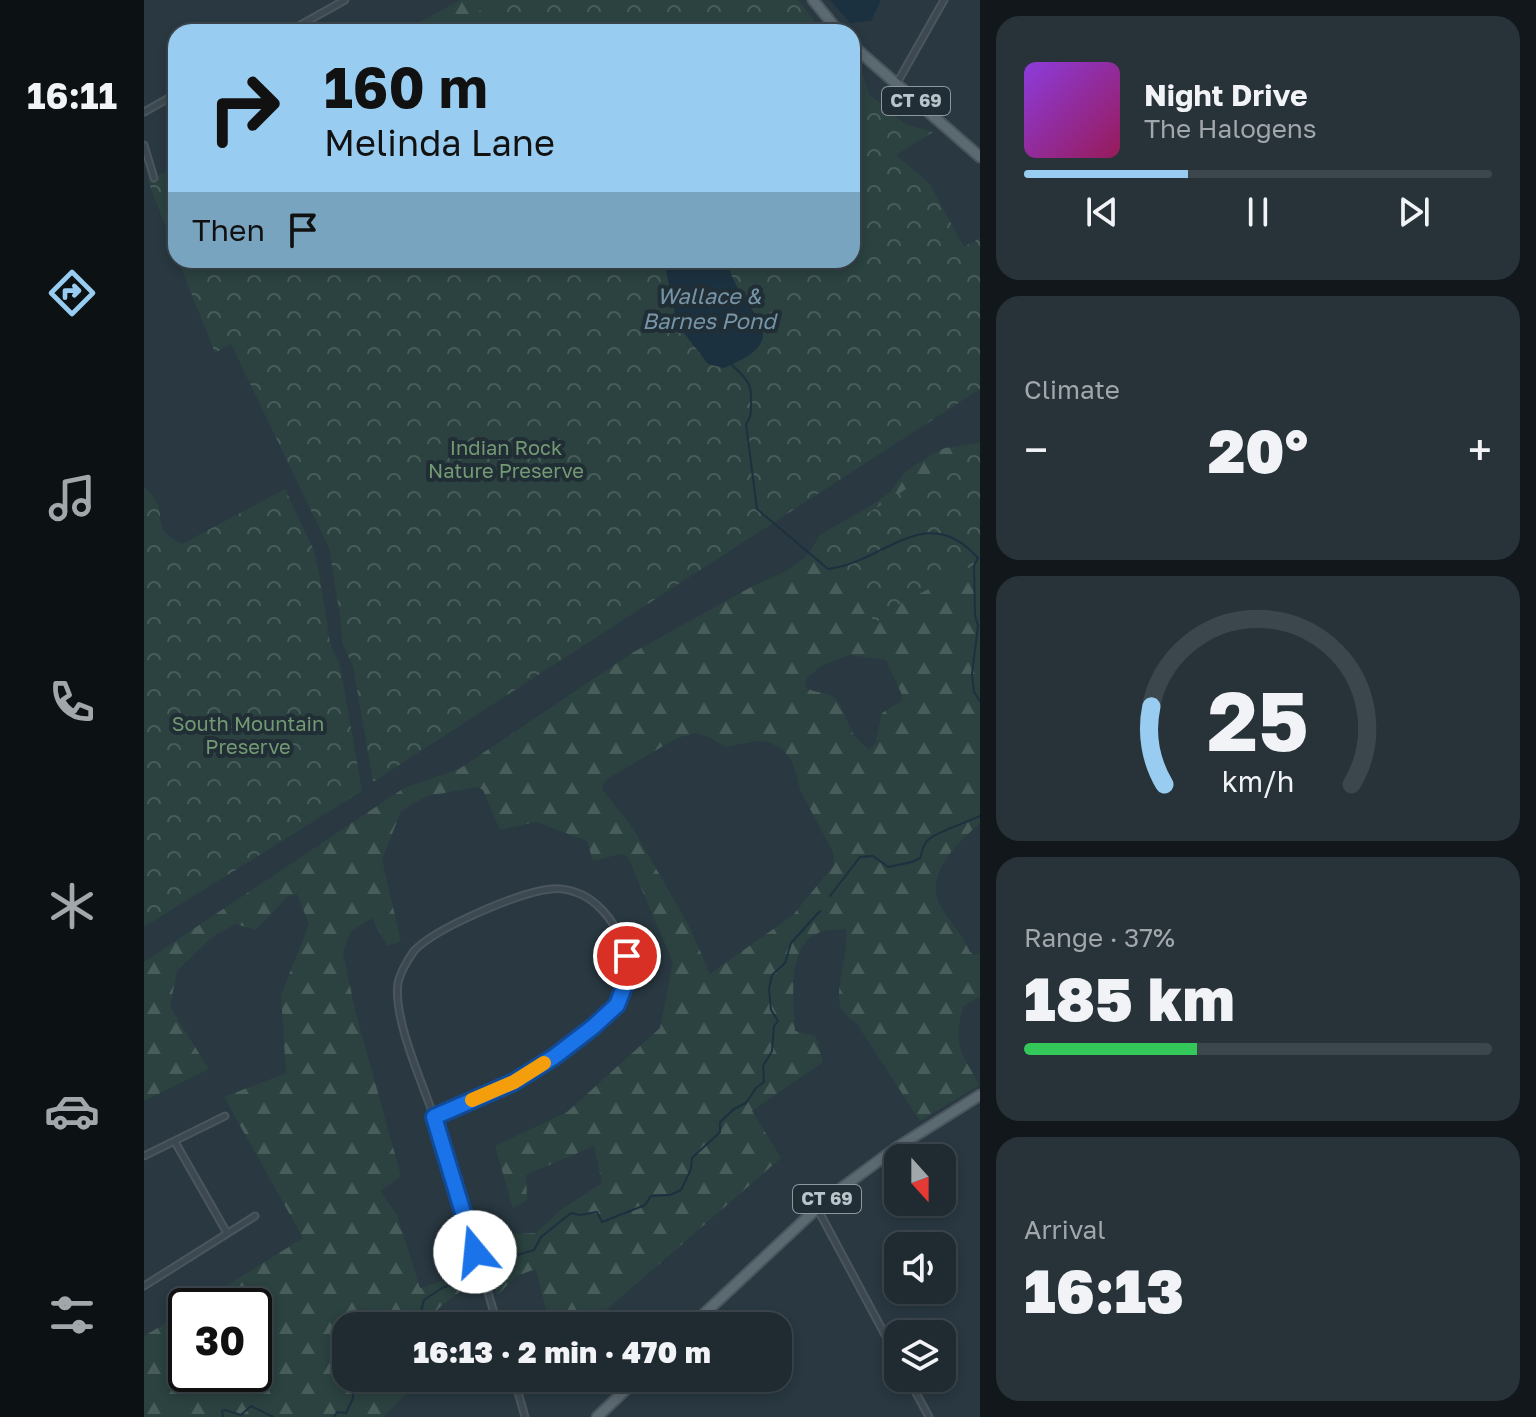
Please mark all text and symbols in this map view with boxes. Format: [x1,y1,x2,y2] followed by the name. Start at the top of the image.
[324,53,488,120] text: 160 m
[192,56,296,160] icon: right
[27,74,117,117] text: 16:11
[1144,77,1308,113] text: Night Drive
[882,87,950,115] road number: CT 69
[1144,113,1317,144] text: The Halogens
[324,121,555,164] text: Melinda Lane
[1080,190,1124,234] icon: previous
[1236,190,1280,234] icon: pause
[1392,190,1436,234] icon: next
[281,208,325,252] icon: arrive
[192,212,265,248] text: Then
[44,265,100,321] icon: directions
[642,282,778,334] water label: Wallace & Barnes Pond
[1024,374,1120,405] text: Climate
[1208,414,1308,486] text: 20°
[1024,423,1048,476] text: −
[1468,423,1492,476] text: +
[428,435,584,482] park label: Indian Rock Nature Preserve
[44,470,100,526] icon: music
[1207,668,1309,768] text: 25
[44,674,100,730] icon: phone
[172,711,324,758] park label: South Mountain Preserve
[1222,764,1294,798] text: km/h
[44,878,100,934] icon: climate
[593,922,661,990] pin
[1024,922,1175,953] text: Range · 37%
[605,934,649,978] icon: arrive
[1024,962,1235,1034] text: 185 km
[44,1083,100,1139] icon: car
[884,1144,956,1216] north arrow
[884,1144,956,1392] map controls
[793,1185,861,1213] road number: CT 69
[433,1210,517,1294] position arrow
[1024,1214,1105,1245] text: Arrival
[884,1232,956,1304] button: sound
[1024,1254,1184,1326] text: 16:13
[44,1287,100,1343] icon: filters
[168,1288,272,1392] speed limit sign: 30
[884,1320,956,1392] button: layers
[413,1334,711,1370] text: 16:13 · 2 min · 470 m

